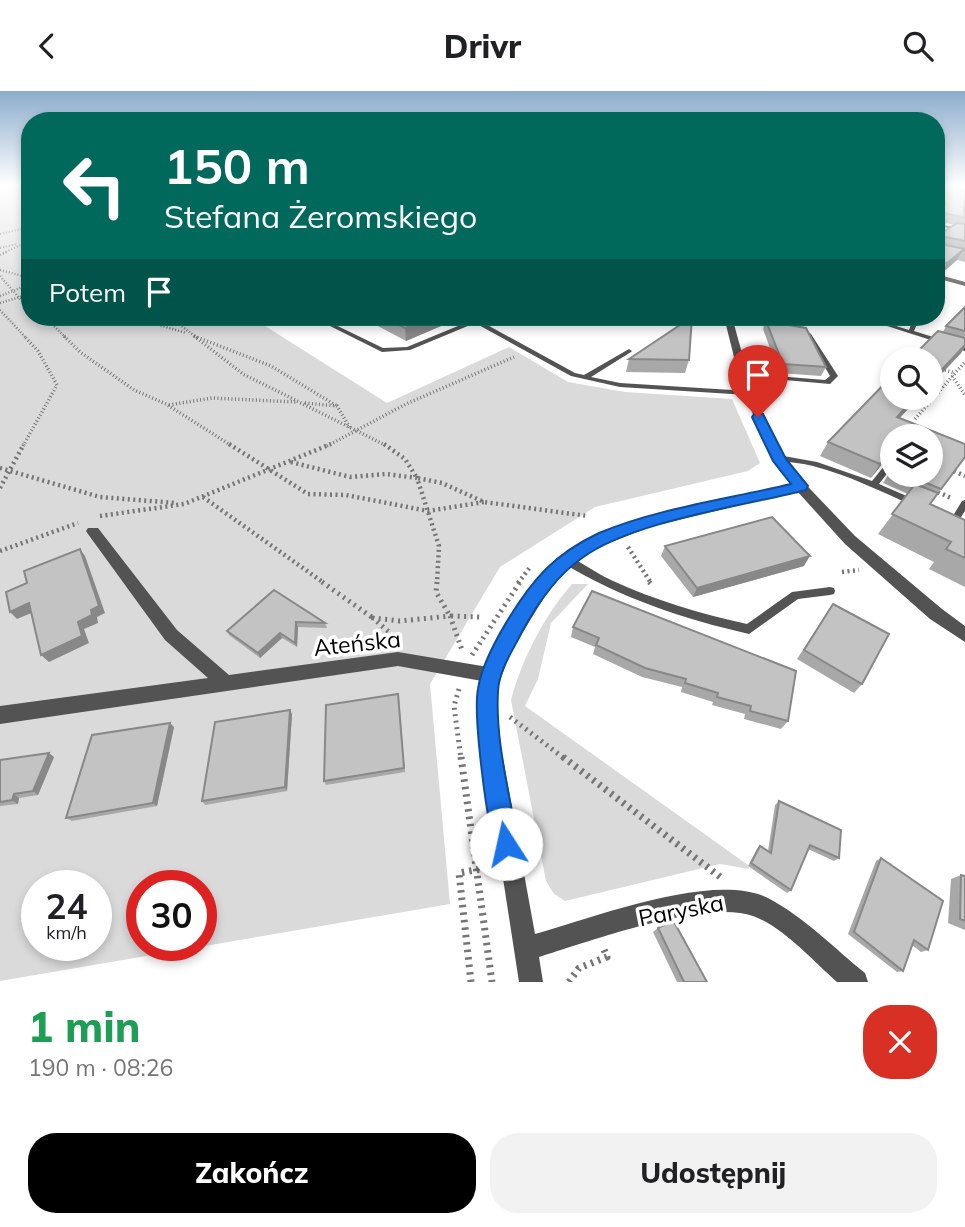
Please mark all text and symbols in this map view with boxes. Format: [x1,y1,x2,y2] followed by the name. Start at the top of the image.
[444,26,521,66] text: Drivr
[28,27,66,65] icon: back
[899,27,937,65] icon: search
[164,135,310,196] text: 150 m
[49,140,140,231] icon: left
[164,196,477,236] text: Stefana Żeromskiego
[140,273,178,311] icon: arrive
[49,276,126,309] text: Potem
[728,345,788,417] pin
[880,347,943,487] map controls
[880,347,943,410] button: search
[739,356,777,394] icon: arrive
[880,424,943,487] button: layers
[312,624,402,662] street label: Ateńska
[469,807,543,881] position arrow
[126,870,217,961] speed limit sign: 30
[45,884,88,928] text: 24
[636,888,726,932] street label: Paryska
[46,921,87,944] text: km/h
[28,1000,141,1053] text: 1 min
[863,1005,937,1079] button: close
[28,1053,173,1082] text: 190 m · 08:26
[28,1133,476,1213] button: Zakończ
[490,1133,937,1213] button: Udostępnij

